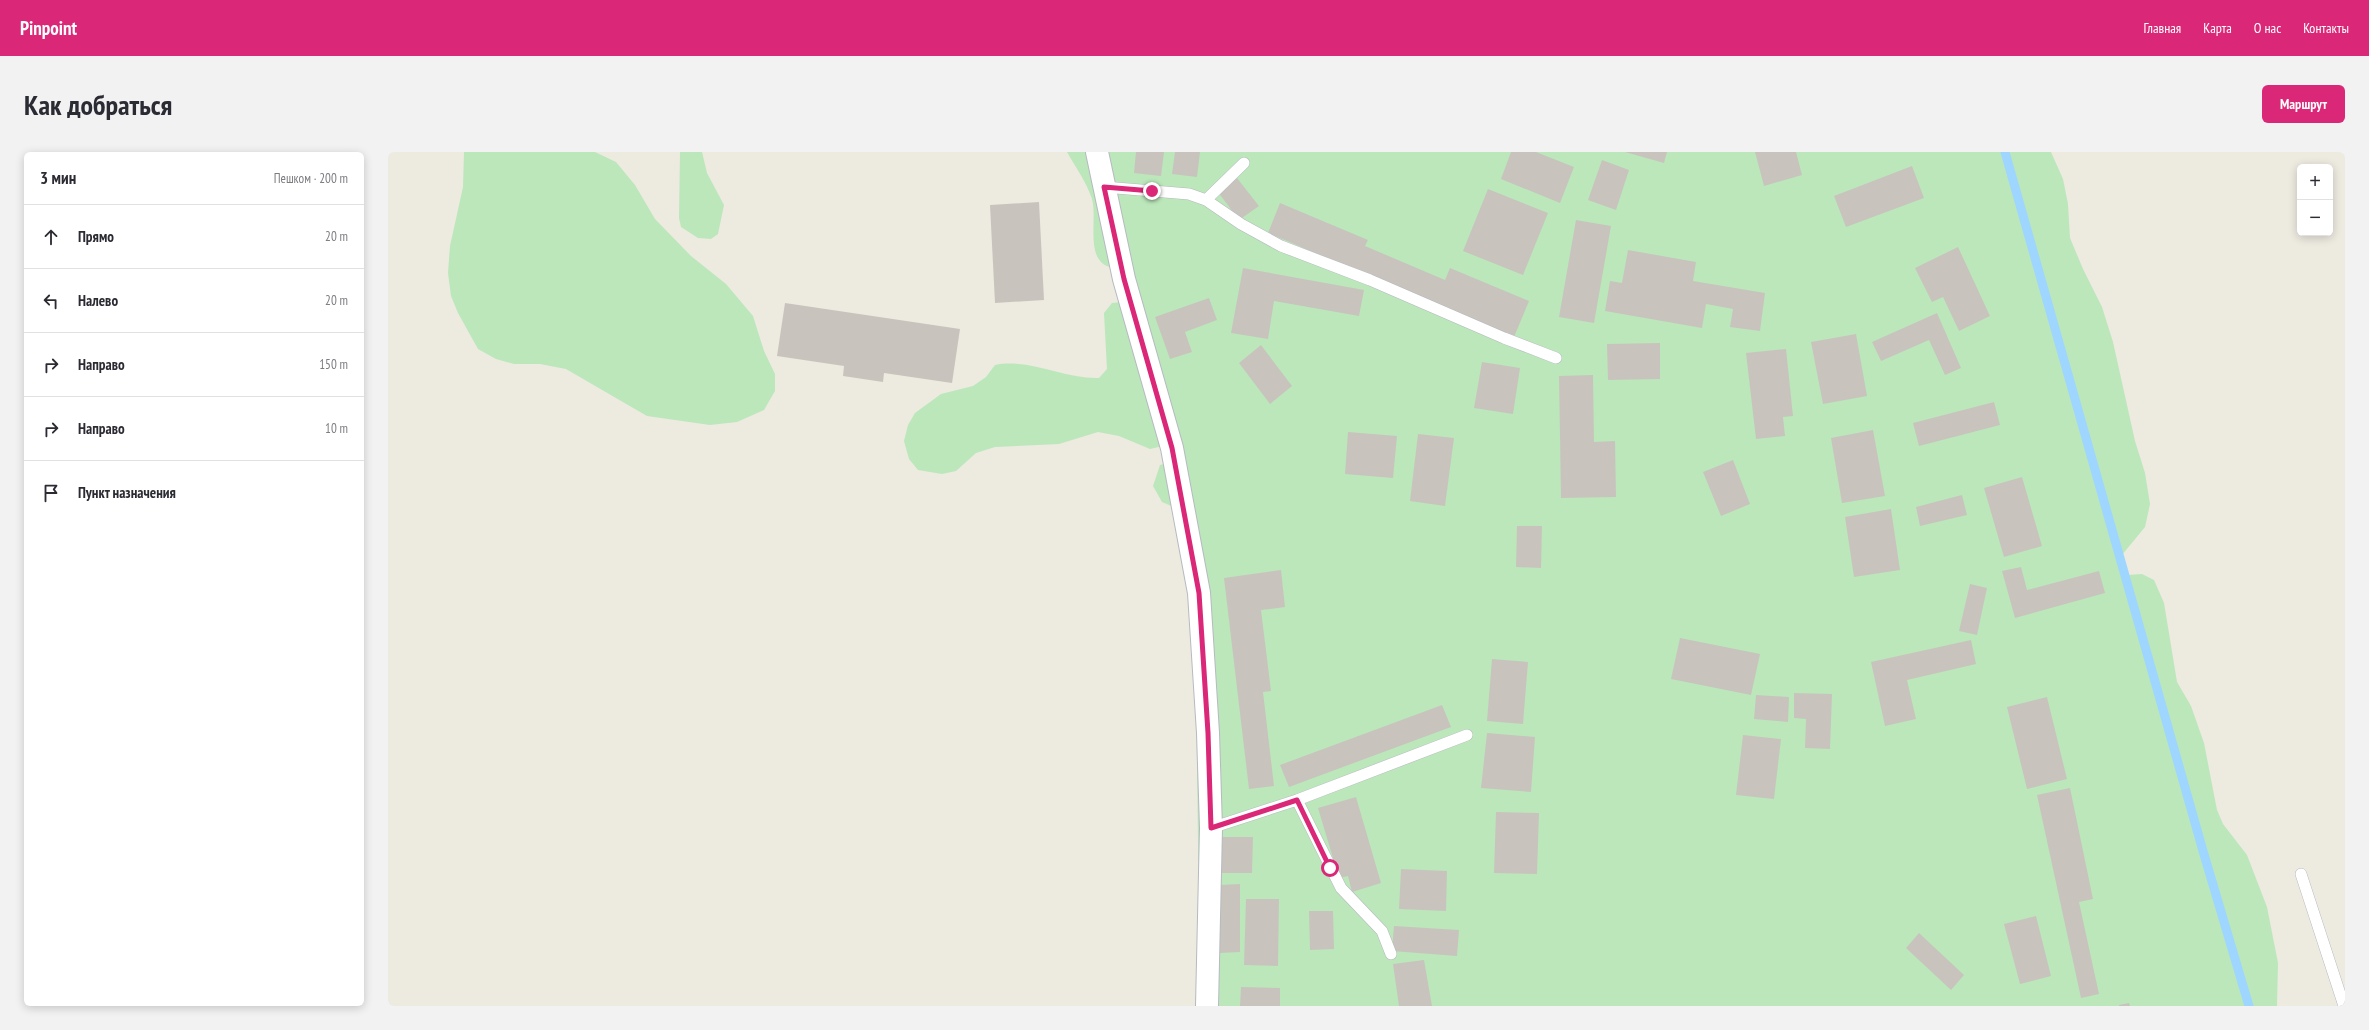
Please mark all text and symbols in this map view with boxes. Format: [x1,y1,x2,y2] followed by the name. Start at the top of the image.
[20,16,77,40] text: Pinpoint
[2143,19,2181,37] text: Главная
[2203,19,2232,37] text: Карта
[2254,19,2281,37] text: О нас
[2303,19,2349,37] text: Контакты
[2262,85,2345,123] button: Маршрут
[24,86,172,123] text: Как добраться
[2297,164,2333,236] map controls
[2297,164,2333,200] button: +
[40,167,76,189] text: 3 мин
[274,170,348,187] text: Пешком · 200 m
[1143,182,1161,200] route end
[2297,200,2333,236] button: −
[40,226,62,248] icon: ahead
[78,227,114,246] text: Прямо
[325,228,348,245] text: 20 m
[40,290,62,312] icon: left
[78,291,118,310] text: Налево
[325,292,348,309] text: 20 m
[40,354,62,376] icon: right
[78,355,125,374] text: Направо
[319,356,348,373] text: 150 m
[40,418,62,440] icon: right
[78,419,125,438] text: Направо
[325,420,348,437] text: 10 m
[40,482,62,504] icon: arrive
[78,483,176,502] text: Пункт назначения
[1321,859,1339,877] route start

